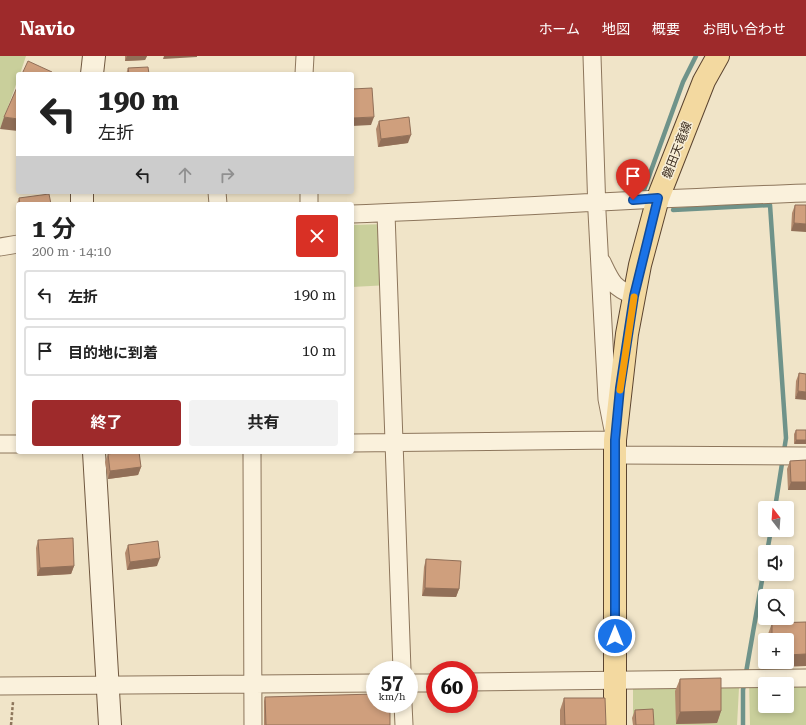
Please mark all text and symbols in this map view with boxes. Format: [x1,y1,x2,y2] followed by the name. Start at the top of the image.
[20,17,75,40] text: Navio
[538,21,580,37] text: ホーム
[602,21,630,37] text: 地図
[652,21,680,37] text: 概要
[702,21,786,37] text: お問い合わせ
[98,84,179,117] text: 190 m
[32,88,84,140] icon: left
[660,119,694,181] street label: 磐田天竜線
[98,122,134,143] text: 左折
[616,159,650,200] pin
[132,164,154,186] icon: left
[174,164,196,186] icon: ahead
[216,164,238,186] icon: right
[622,165,644,187] icon: arrive
[32,215,76,243] text: 1 分
[296,215,338,257] button: close
[32,244,111,259] text: 200 m · 14:10
[34,284,56,306] icon: left
[293,286,336,304] text: 190 m
[68,288,98,306] text: 左折
[34,340,56,362] icon: arrive
[302,342,336,360] text: 10 m
[68,344,158,362] text: 目的地に到着
[32,400,181,446] button: 終了
[189,400,338,446] button: 共有
[758,501,794,537] north arrow
[758,501,794,713] map controls
[758,545,794,581] button: sound
[758,589,794,625] button: search
[594,615,636,657] position arrow
[758,633,794,669] button: +
[426,661,478,713] speed limit sign: 60
[381,670,403,694] text: 57
[758,677,794,713] button: −
[379,691,405,702] text: km/h

